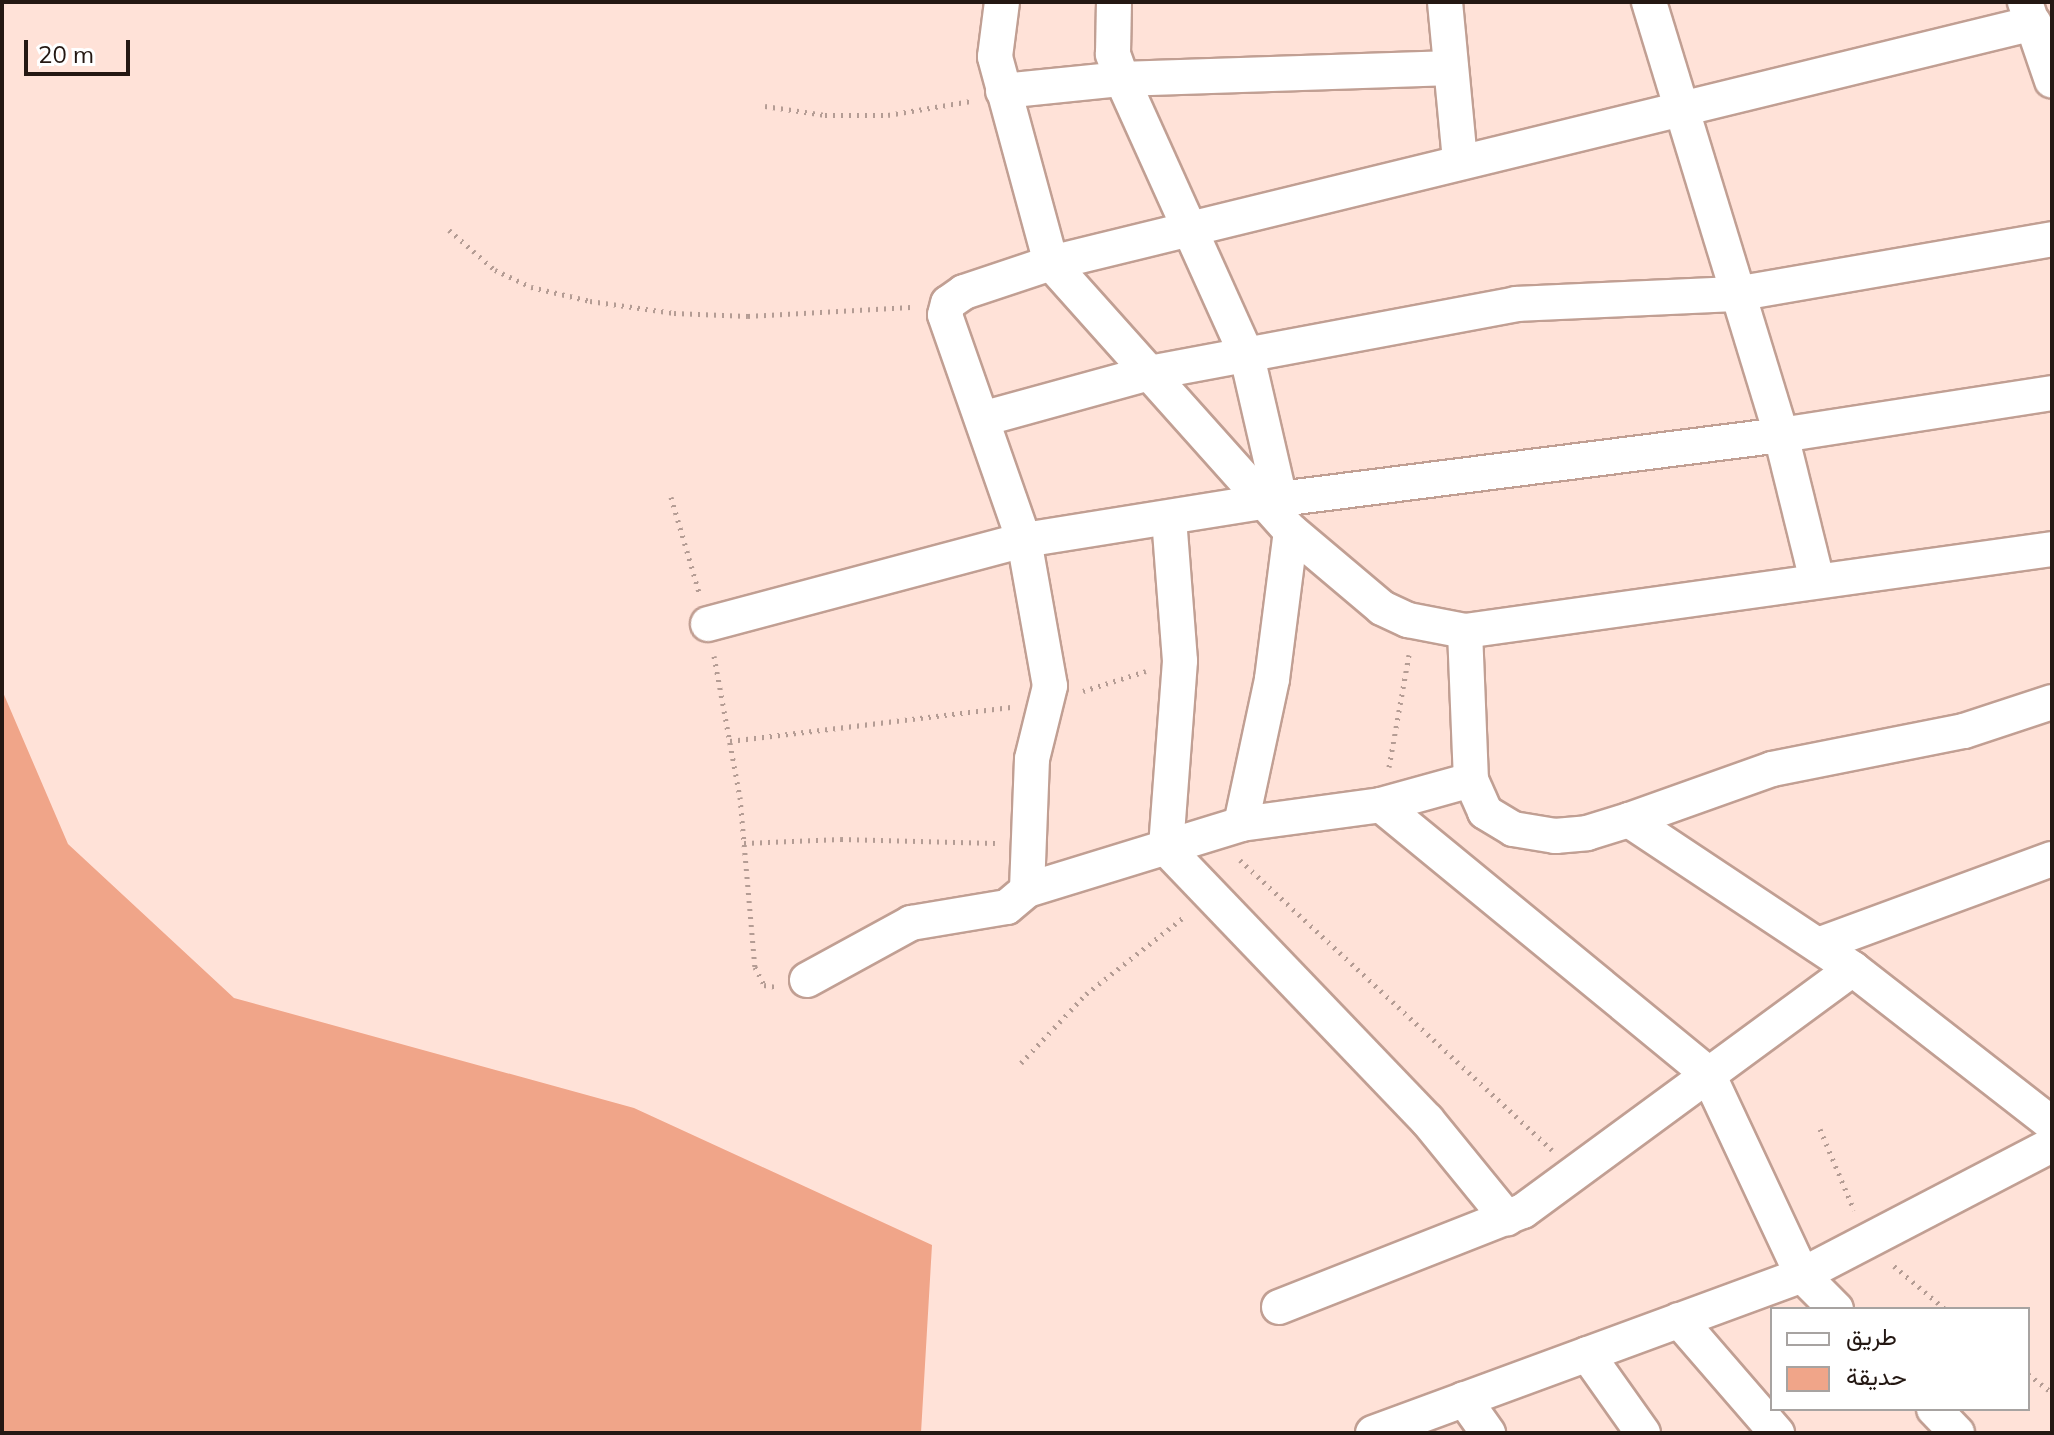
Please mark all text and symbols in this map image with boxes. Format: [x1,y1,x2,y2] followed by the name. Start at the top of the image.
[28,24,134,74] scale bar
[38,39,94,69] text: 20 m
[1770,1307,2030,1411] legend
[1846,1321,1897,1351] text: طريق
[1846,1361,1907,1391] text: حديقة

